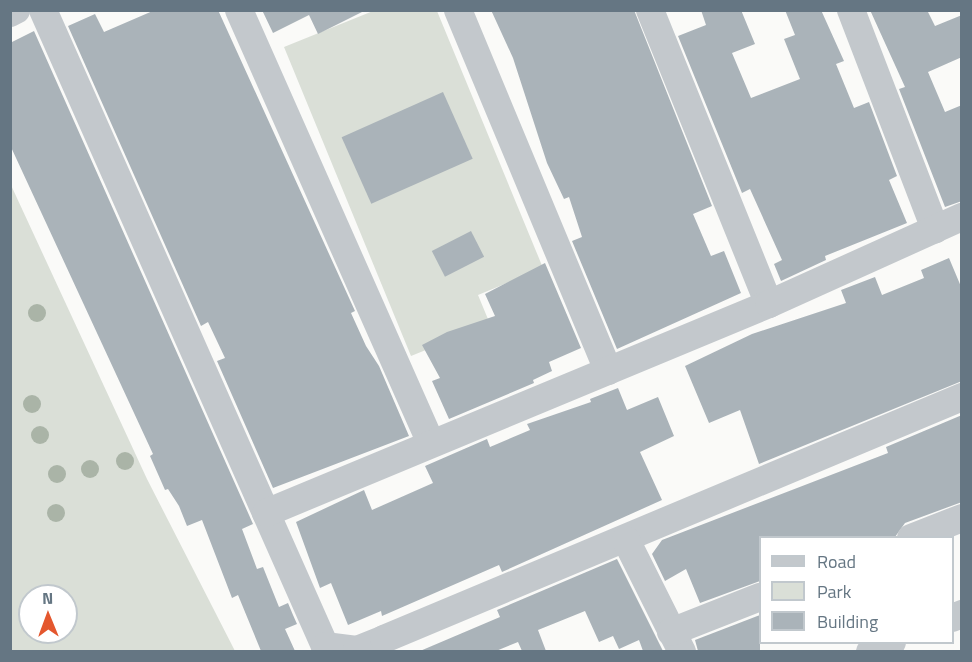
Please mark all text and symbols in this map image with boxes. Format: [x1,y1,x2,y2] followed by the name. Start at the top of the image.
[759,536,954,644] legend
[817,548,856,575] text: Road
[817,578,851,605] text: Park
[18,584,78,644] north arrow
[42,586,53,610] text: N
[817,608,878,635] text: Building

